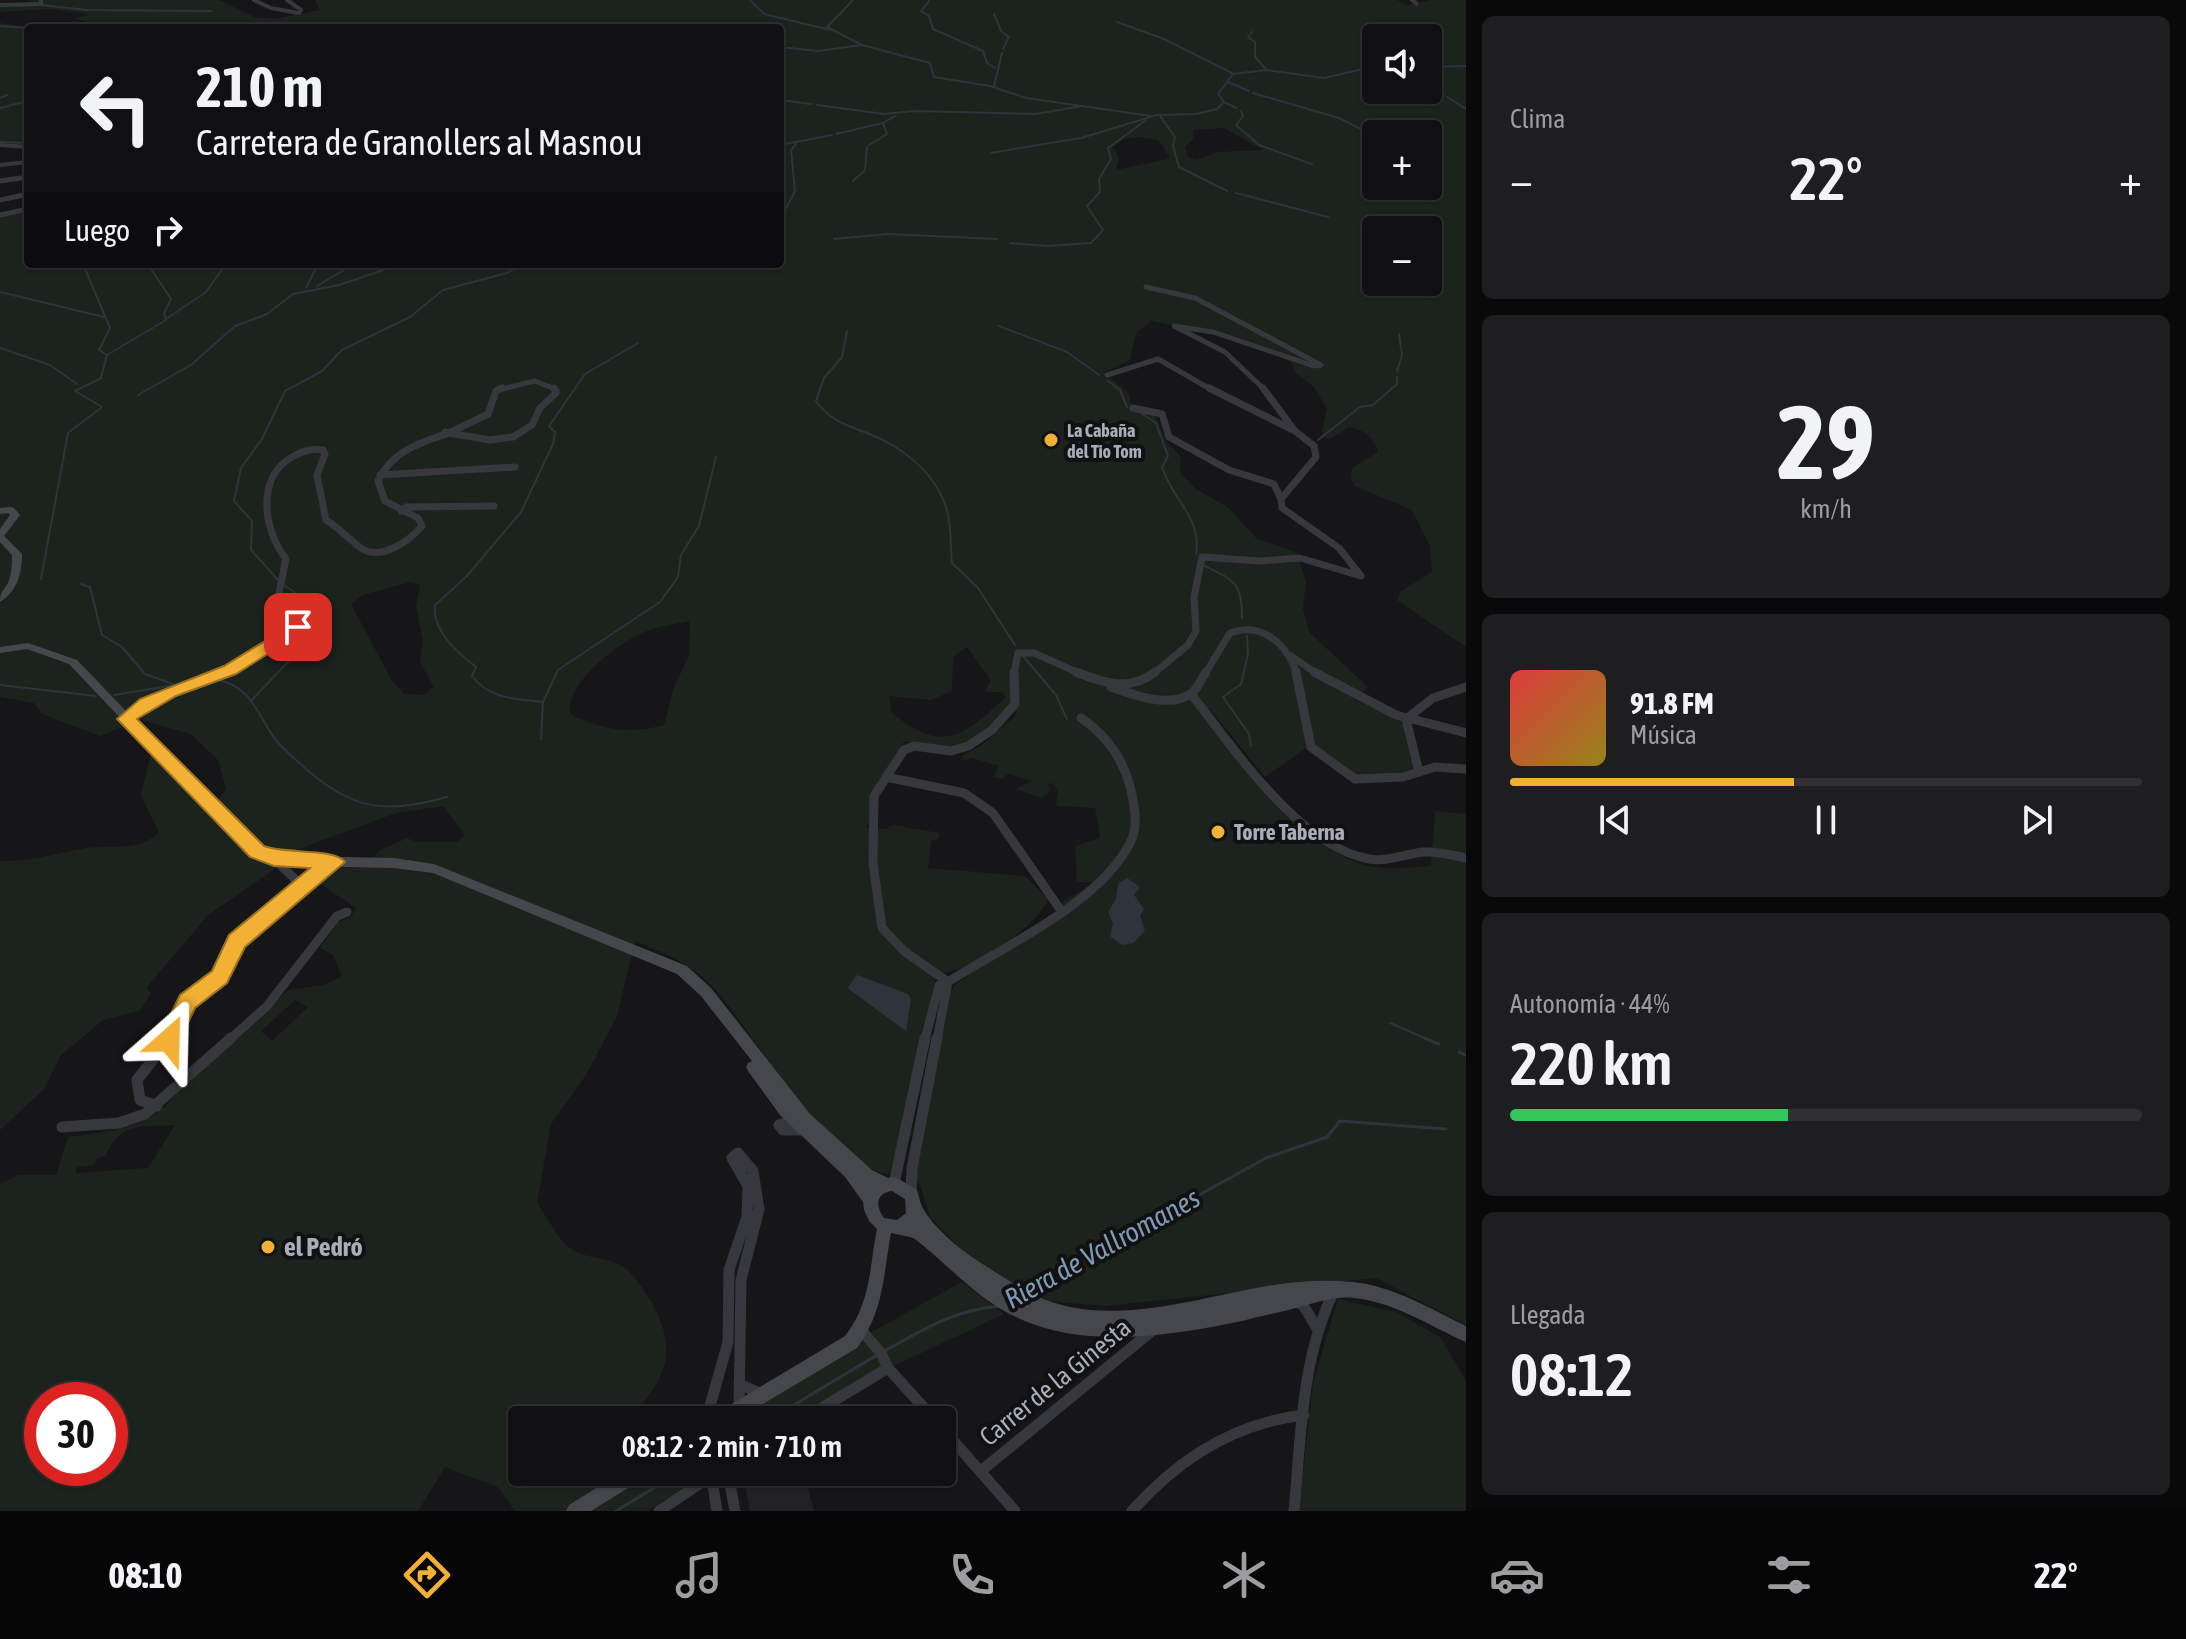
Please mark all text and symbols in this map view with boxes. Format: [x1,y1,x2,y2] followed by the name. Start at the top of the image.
[1362,24,1442,296] map controls
[1362,24,1442,104] button: sound
[196,55,323,119] text: 210 m
[64,56,168,160] icon: left
[1510,104,1565,134] text: Clima
[1362,120,1442,200] button: +
[196,121,643,163] text: Carretera de Granollers al Masnou
[1790,144,1862,213] text: 22°
[1510,154,1533,204] text: −
[2119,154,2142,204] text: +
[146,208,190,252] icon: right
[64,213,130,247] text: Luego
[1362,216,1442,296] button: −
[1777,382,1875,501] text: 29
[1067,420,1142,462] place label: La Cabaña del Tio Tom
[1042,431,1060,449] marker: La Cabaña del Tio Tom
[1800,494,1852,524] text: km/h
[264,593,332,661] pin
[276,605,320,649] icon: arrive
[1630,686,1714,720] text: 91.8 FM
[1630,720,1697,750] text: Música
[1593,798,1637,842] icon: previous
[1804,798,1848,842] icon: pause
[2015,798,2059,842] icon: next
[1234,819,1345,845] place label: Torre Taberna
[1209,823,1227,841] marker: Torre Taberna
[1510,989,1670,1019] text: Autonomía · 44%
[127,998,211,1082] position arrow
[1510,1029,1672,1098] text: 220 km
[999,1181,1205,1315] water label: Riera de Vallromanes
[284,1232,363,1262] place label: el Pedró
[259,1238,277,1256] marker: el Pedró
[1510,1300,1586,1330] text: Llegada
[974,1312,1136,1452] street label: Carrer de la Ginesta
[1510,1340,1633,1409] text: 08:12
[24,1382,128,1486] speed limit sign: 30
[622,1429,842,1463] text: 08:12 · 2 min · 710 m
[399,1547,455,1603] icon: directions
[671,1547,727,1603] icon: music
[944,1547,1000,1603] icon: phone
[1216,1547,1272,1603] icon: climate
[1489,1547,1545,1603] icon: car
[1761,1547,1817,1603] icon: filters
[108,1554,182,1596] text: 08:10
[2034,1554,2078,1596] text: 22°

